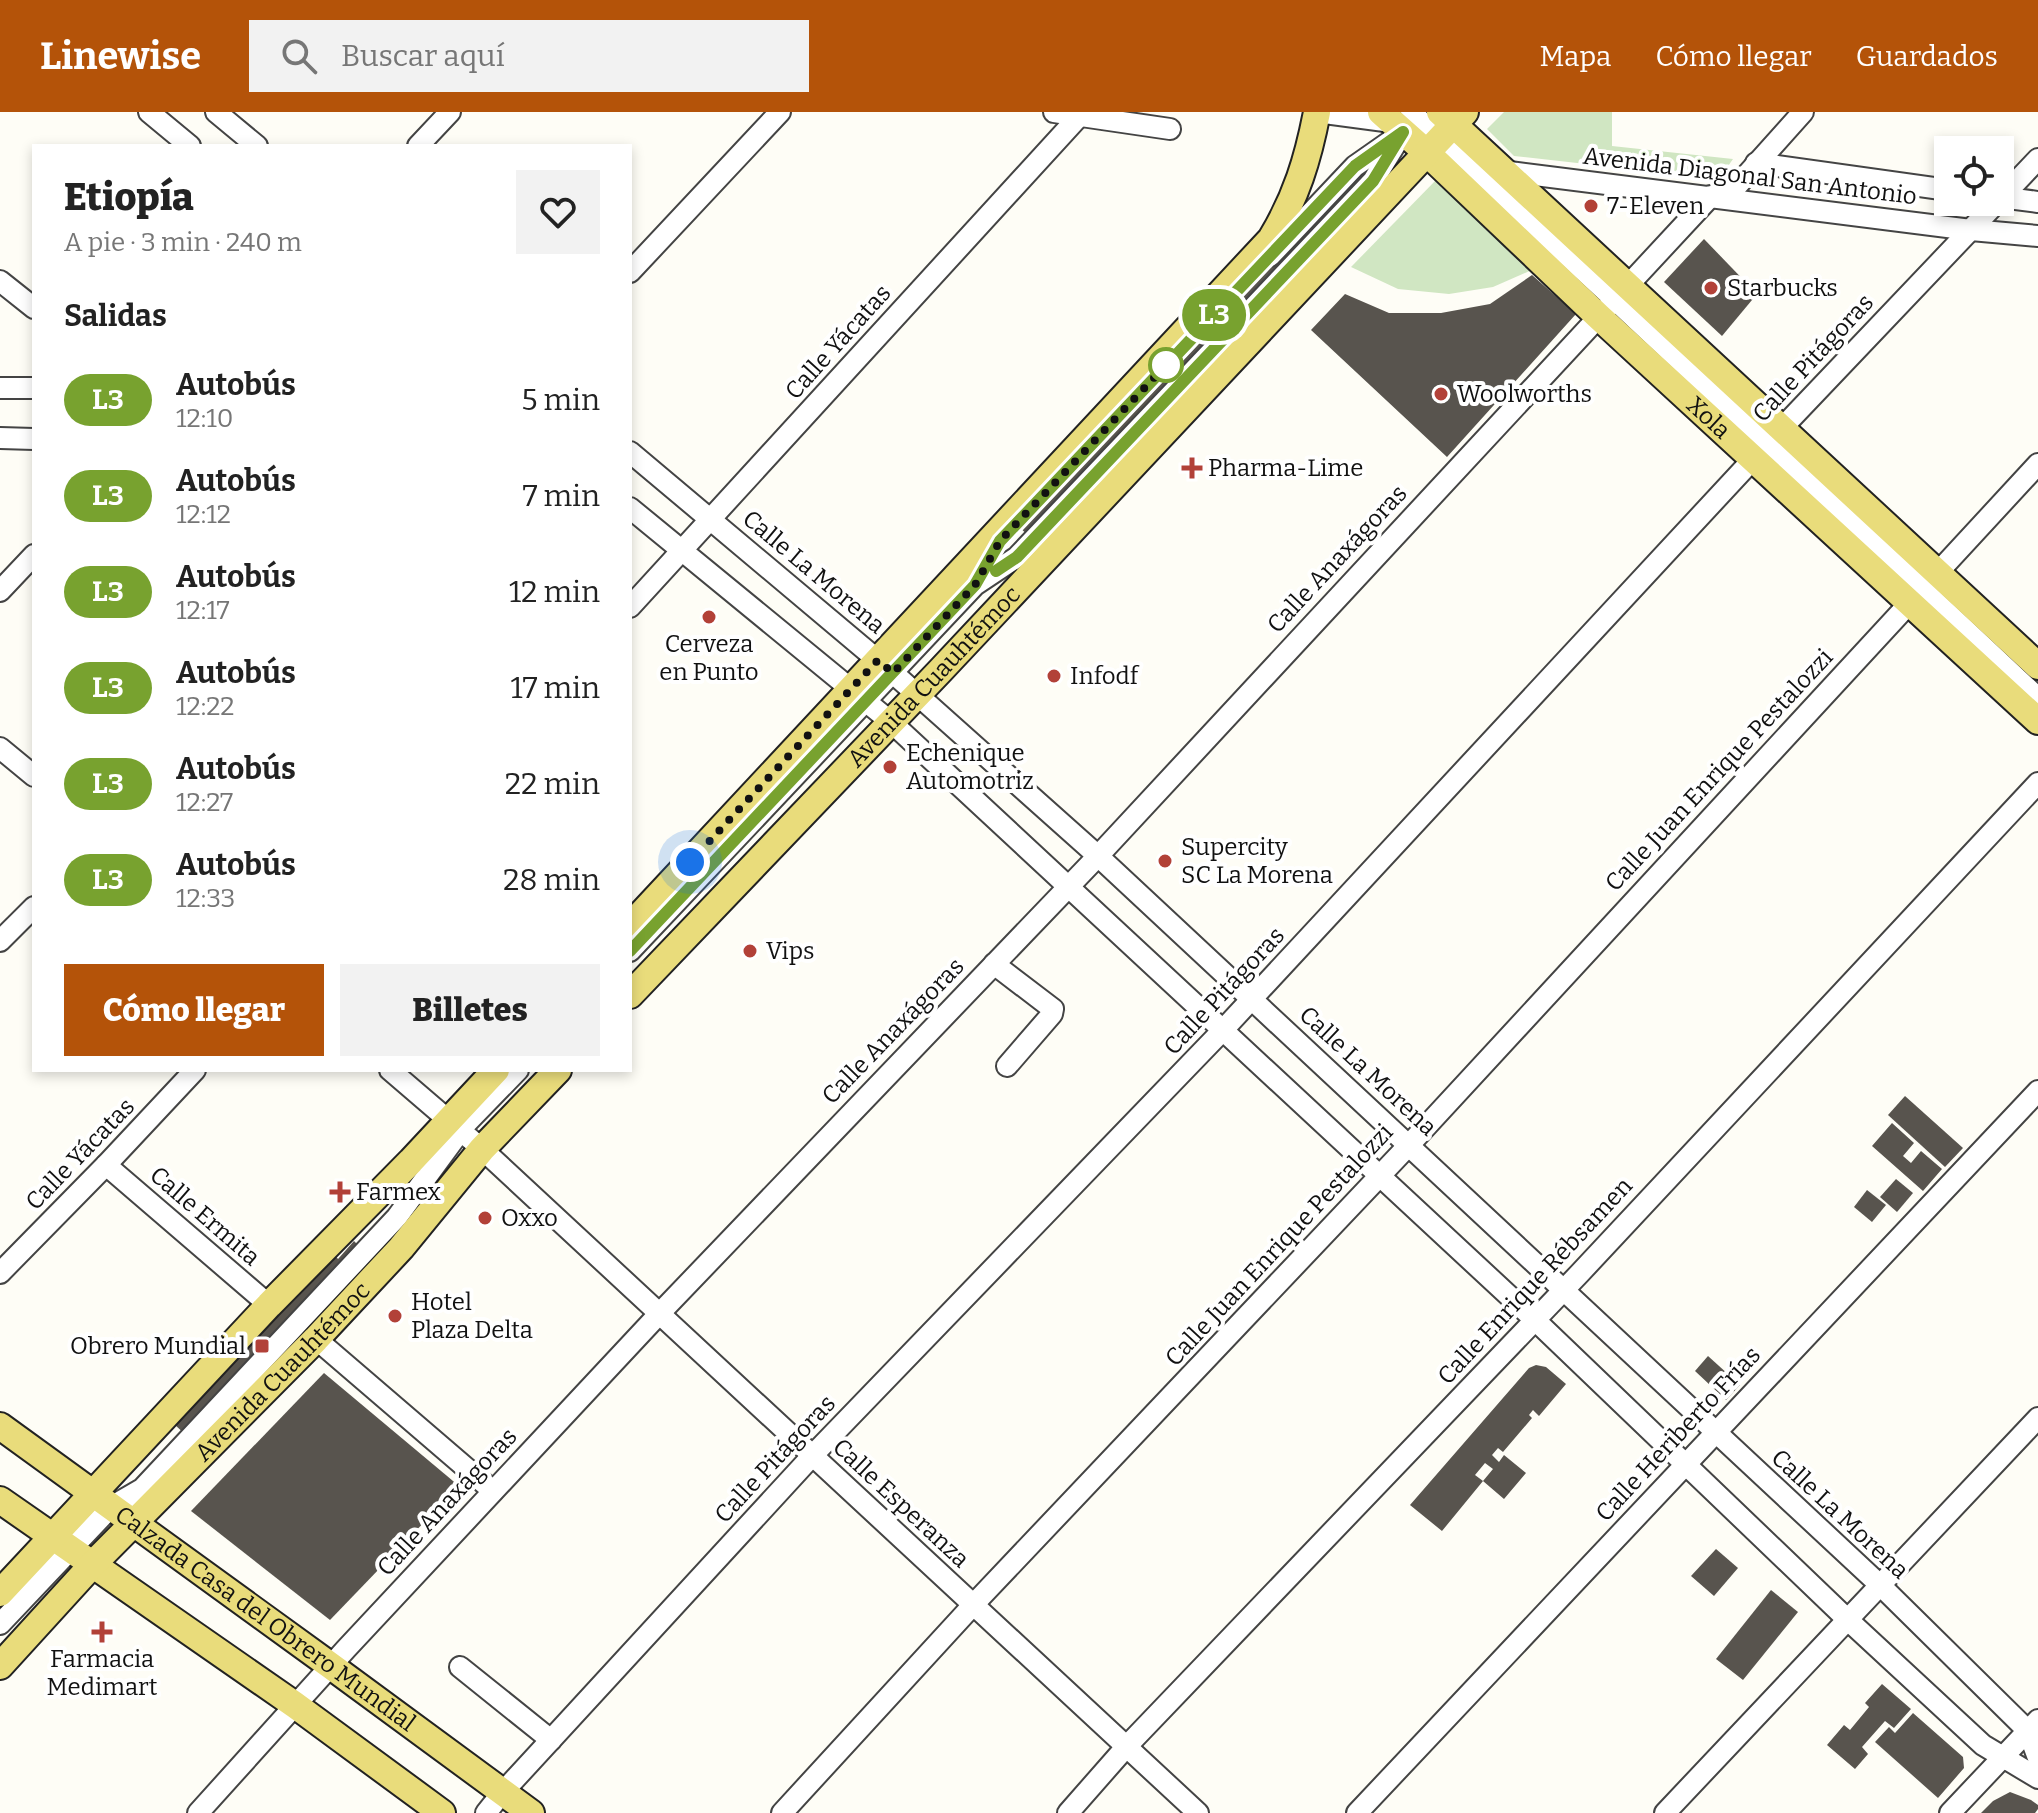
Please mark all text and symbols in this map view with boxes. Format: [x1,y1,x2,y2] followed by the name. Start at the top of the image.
[249,20,809,92] search box
[40,33,201,79] text: Linewise
[277,34,321,78] icon: search
[341,38,505,74] text: Buscar aquí
[1540,40,1611,73] text: Mapa
[1655,40,1812,73] text: Cómo llegar
[1856,40,1998,73] text: Guardados
[1934,136,2014,216] map controls
[1934,136,2014,216] button: locate
[1581,142,1919,210] street label: Avenida Diagonal San Antonio
[516,170,600,254] button: heart
[64,174,194,220] text: Etiopía
[1607,192,1704,220] place label: 7-Eleven
[1582,197,1600,215] marker: 7-Eleven
[64,227,302,258] text: A pie · 3 min · 240 m
[1727,274,1838,302] place label: Starbucks
[779,279,897,405] street label: Calle Yácatas
[1702,279,1720,297] marker: Starbucks
[1747,288,1879,428] street label: Calle Pitágoras
[1178,289,1250,341] line badge: L3
[64,298,167,334] text: Salidas
[1198,298,1230,331] text: L3
[1149,348,1183,382] unlabelled marker
[176,367,296,403] text: Autobús
[1457,380,1592,408] place label: Woolworths
[521,382,600,418] text: 5 min
[92,383,124,416] text: L3
[1432,385,1450,403] marker: Woolworths
[1681,391,1736,445] street label: Xola
[176,403,233,434] text: 12:10
[1208,454,1363,482] place label: Pharma-Lime
[1183,459,1201,477] marker: Pharma-Lime
[176,463,296,499] text: Autobús
[522,478,600,514] text: 7 min
[92,479,124,512] text: L3
[1261,479,1413,639] street label: Calle Anaxágoras
[176,499,231,530] text: 12:12
[737,504,891,640] street label: Calle La Morena
[176,559,296,595] text: Autobús
[509,574,600,610] text: 12 min
[92,575,124,608] text: L3
[842,581,1026,773] street label: Avenida Cuauhtémoc
[176,595,230,626] text: 12:17
[700,608,718,626] marker: Cerveza en Punto
[659,630,759,686] place label: Cerveza en Punto
[1599,643,1839,897] street label: Calle Juan Enrique Pestalozzi
[176,655,296,691] text: Autobús
[1070,662,1140,690] place label: Infodf
[1045,667,1063,685] marker: Infodf
[511,670,600,706] text: 17 min
[92,671,124,704] text: L3
[176,691,234,722] text: 12:22
[906,739,1034,795] place label: Echenique Automotriz
[176,751,296,787] text: Autobús
[881,758,899,776] marker: Echenique Automotriz
[505,766,600,802] text: 22 min
[92,767,124,800] text: L3
[176,787,233,818] text: 12:27
[1181,833,1333,889] place label: Supercity SC La Morena
[670,842,710,882] your location
[176,847,296,883] text: Autobús
[1156,852,1174,870] marker: Supercity SC La Morena
[503,862,600,898] text: 28 min
[92,863,124,896] text: L3
[176,883,235,914] text: 12:33
[1158,921,1290,1061] street label: Calle Pitágoras
[766,937,814,965] place label: Vips
[741,942,759,960] marker: Vips
[816,952,970,1110] street label: Calle Anaxágoras
[64,964,324,1056] button: Cómo llegar
[340,964,600,1056] button: Billetes
[1294,1000,1442,1142] street label: Calle La Morena
[20,1092,140,1216] street label: Calle Yácatas
[1159,1118,1399,1372] street label: Calle Juan Enrique Pestalozzi
[144,1161,266,1271] street label: Calle Ermita
[1432,1172,1638,1390] street label: Calle Enrique Rébsamen
[356,1178,441,1206] place label: Farmex
[331,1183,349,1201] marker: Farmex
[501,1204,558,1232] place label: Oxxo
[476,1209,494,1227] marker: Oxxo
[189,1276,376,1467] street label: Avenida Cuauhtémoc
[411,1288,533,1344] place label: Hotel Plaza Delta
[386,1307,404,1325] marker: Hotel Plaza Delta
[70,1332,246,1360] place label: Obrero Mundial
[253,1337,271,1355] marker: Obrero Mundial
[1590,1341,1766,1527] street label: Calle Heriberto Frías
[709,1389,841,1529] street label: Calle Pitágoras
[371,1422,523,1582] street label: Calle Anaxágoras
[827,1433,975,1573] street label: Calle Esperanza
[1766,1443,1914,1585] street label: Calle La Morena
[110,1500,421,1737] street label: Calzada Casa del Obrero Mundial
[93,1623,111,1641] marker: Farmacia Medimart
[47,1645,158,1701] place label: Farmacia Medimart

